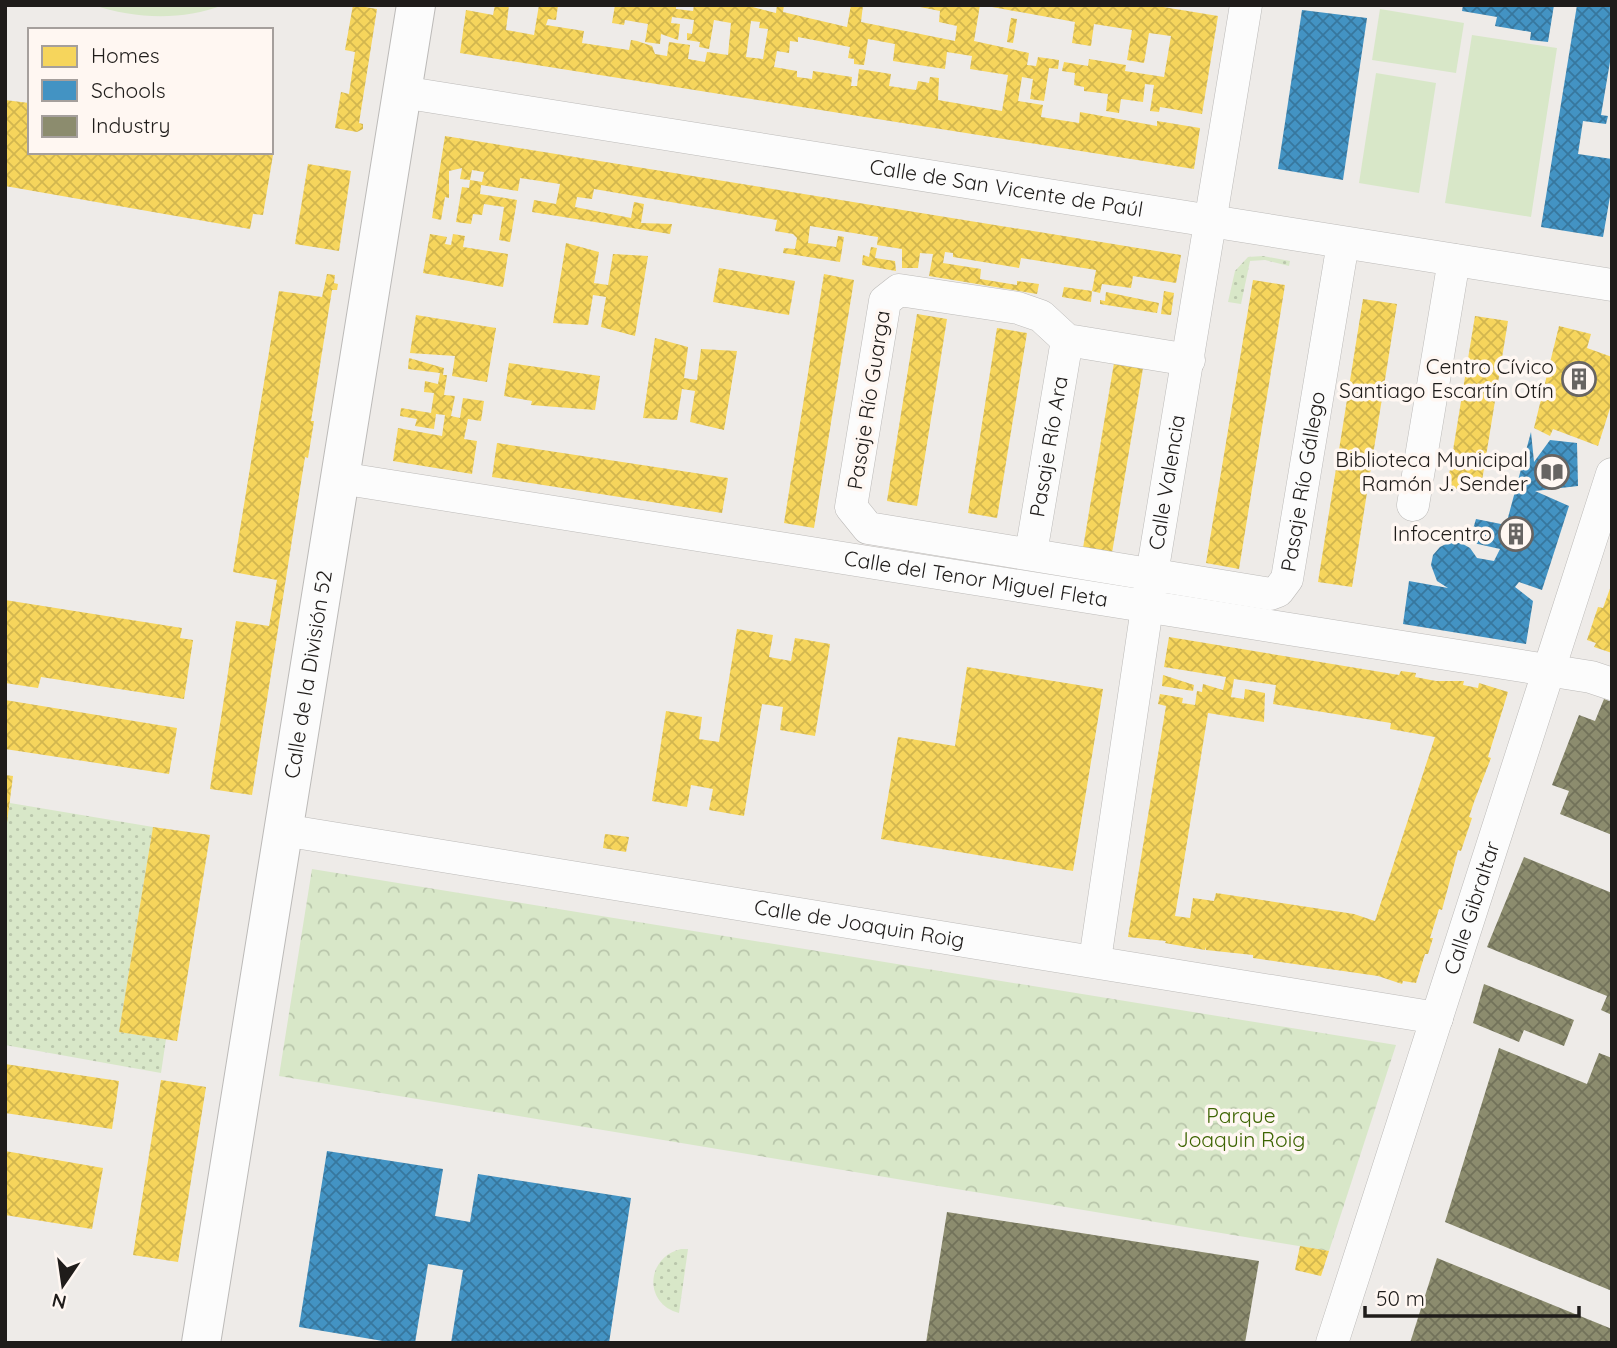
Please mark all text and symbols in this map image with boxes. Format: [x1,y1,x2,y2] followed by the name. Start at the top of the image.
[28,28,273,154] legend
[91,42,160,68] text: Homes
[91,77,166,103] text: Schools
[91,112,170,138] text: Industry
[868,153,1145,222] street label: Calle de San Vicente de Paúl
[841,308,895,491] street label: Pasaje Río Guarga
[1339,353,1554,403] place label: Centro Cívico Santiago Escartín Otín
[1560,360,1598,398] building icon: Centro Cívico Santiago Escartín Otín
[1023,374,1073,519] street label: Pasaje Río Ara
[1274,389,1330,574] street label: Pasaje Río Gállego
[1142,413,1190,552] street label: Calle Valencia
[1335,446,1528,496] place label: Biblioteca Municipal Ramón J. Sender
[1533,453,1571,491] library icon: Biblioteca Municipal Ramón J. Sender
[1497,515,1535,553] building icon: Infocentro
[1393,520,1492,546] place label: Infocentro
[842,544,1110,612] street label: Calle del Tenor Miguel Fleta
[278,568,337,780] street label: Calle de la División 52
[1438,838,1505,978] street label: Calle Gibraltar
[753,893,967,953] street label: Calle de Joaquin Roig
[1177,1102,1305,1152] park label: Parque Joaquin Roig
[28,1250,98,1320] north arrow
[1365,1274,1578,1318] scale bar
[1376,1285,1425,1311] text: 50 m
[50,1288,69,1315] text: N

